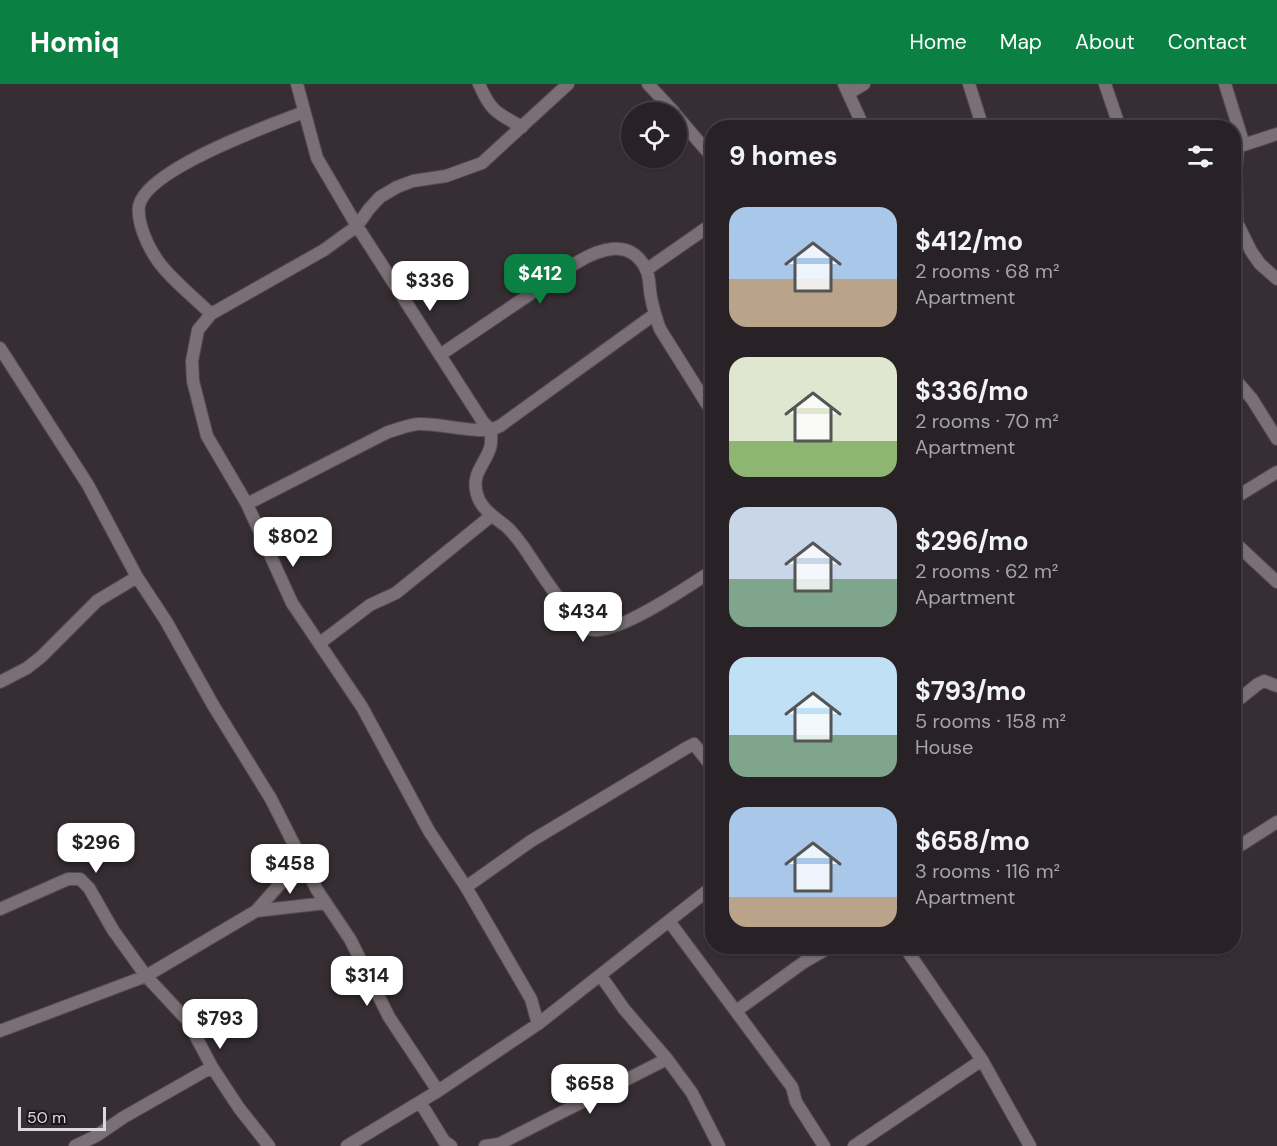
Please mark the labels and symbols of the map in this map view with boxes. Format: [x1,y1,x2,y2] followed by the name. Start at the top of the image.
[504,254,576,305] pin: $412
[394,261,466,312] pin: $336
[257,517,329,568] pin: $802
[547,592,619,643] pin: $434
[60,823,132,874] pin: $296
[254,844,326,895] pin: $458
[331,956,403,1007] pin: $314
[184,999,256,1050] pin: $793
[554,1064,626,1115] pin: $658
[18,1104,106,1132] scale bar

